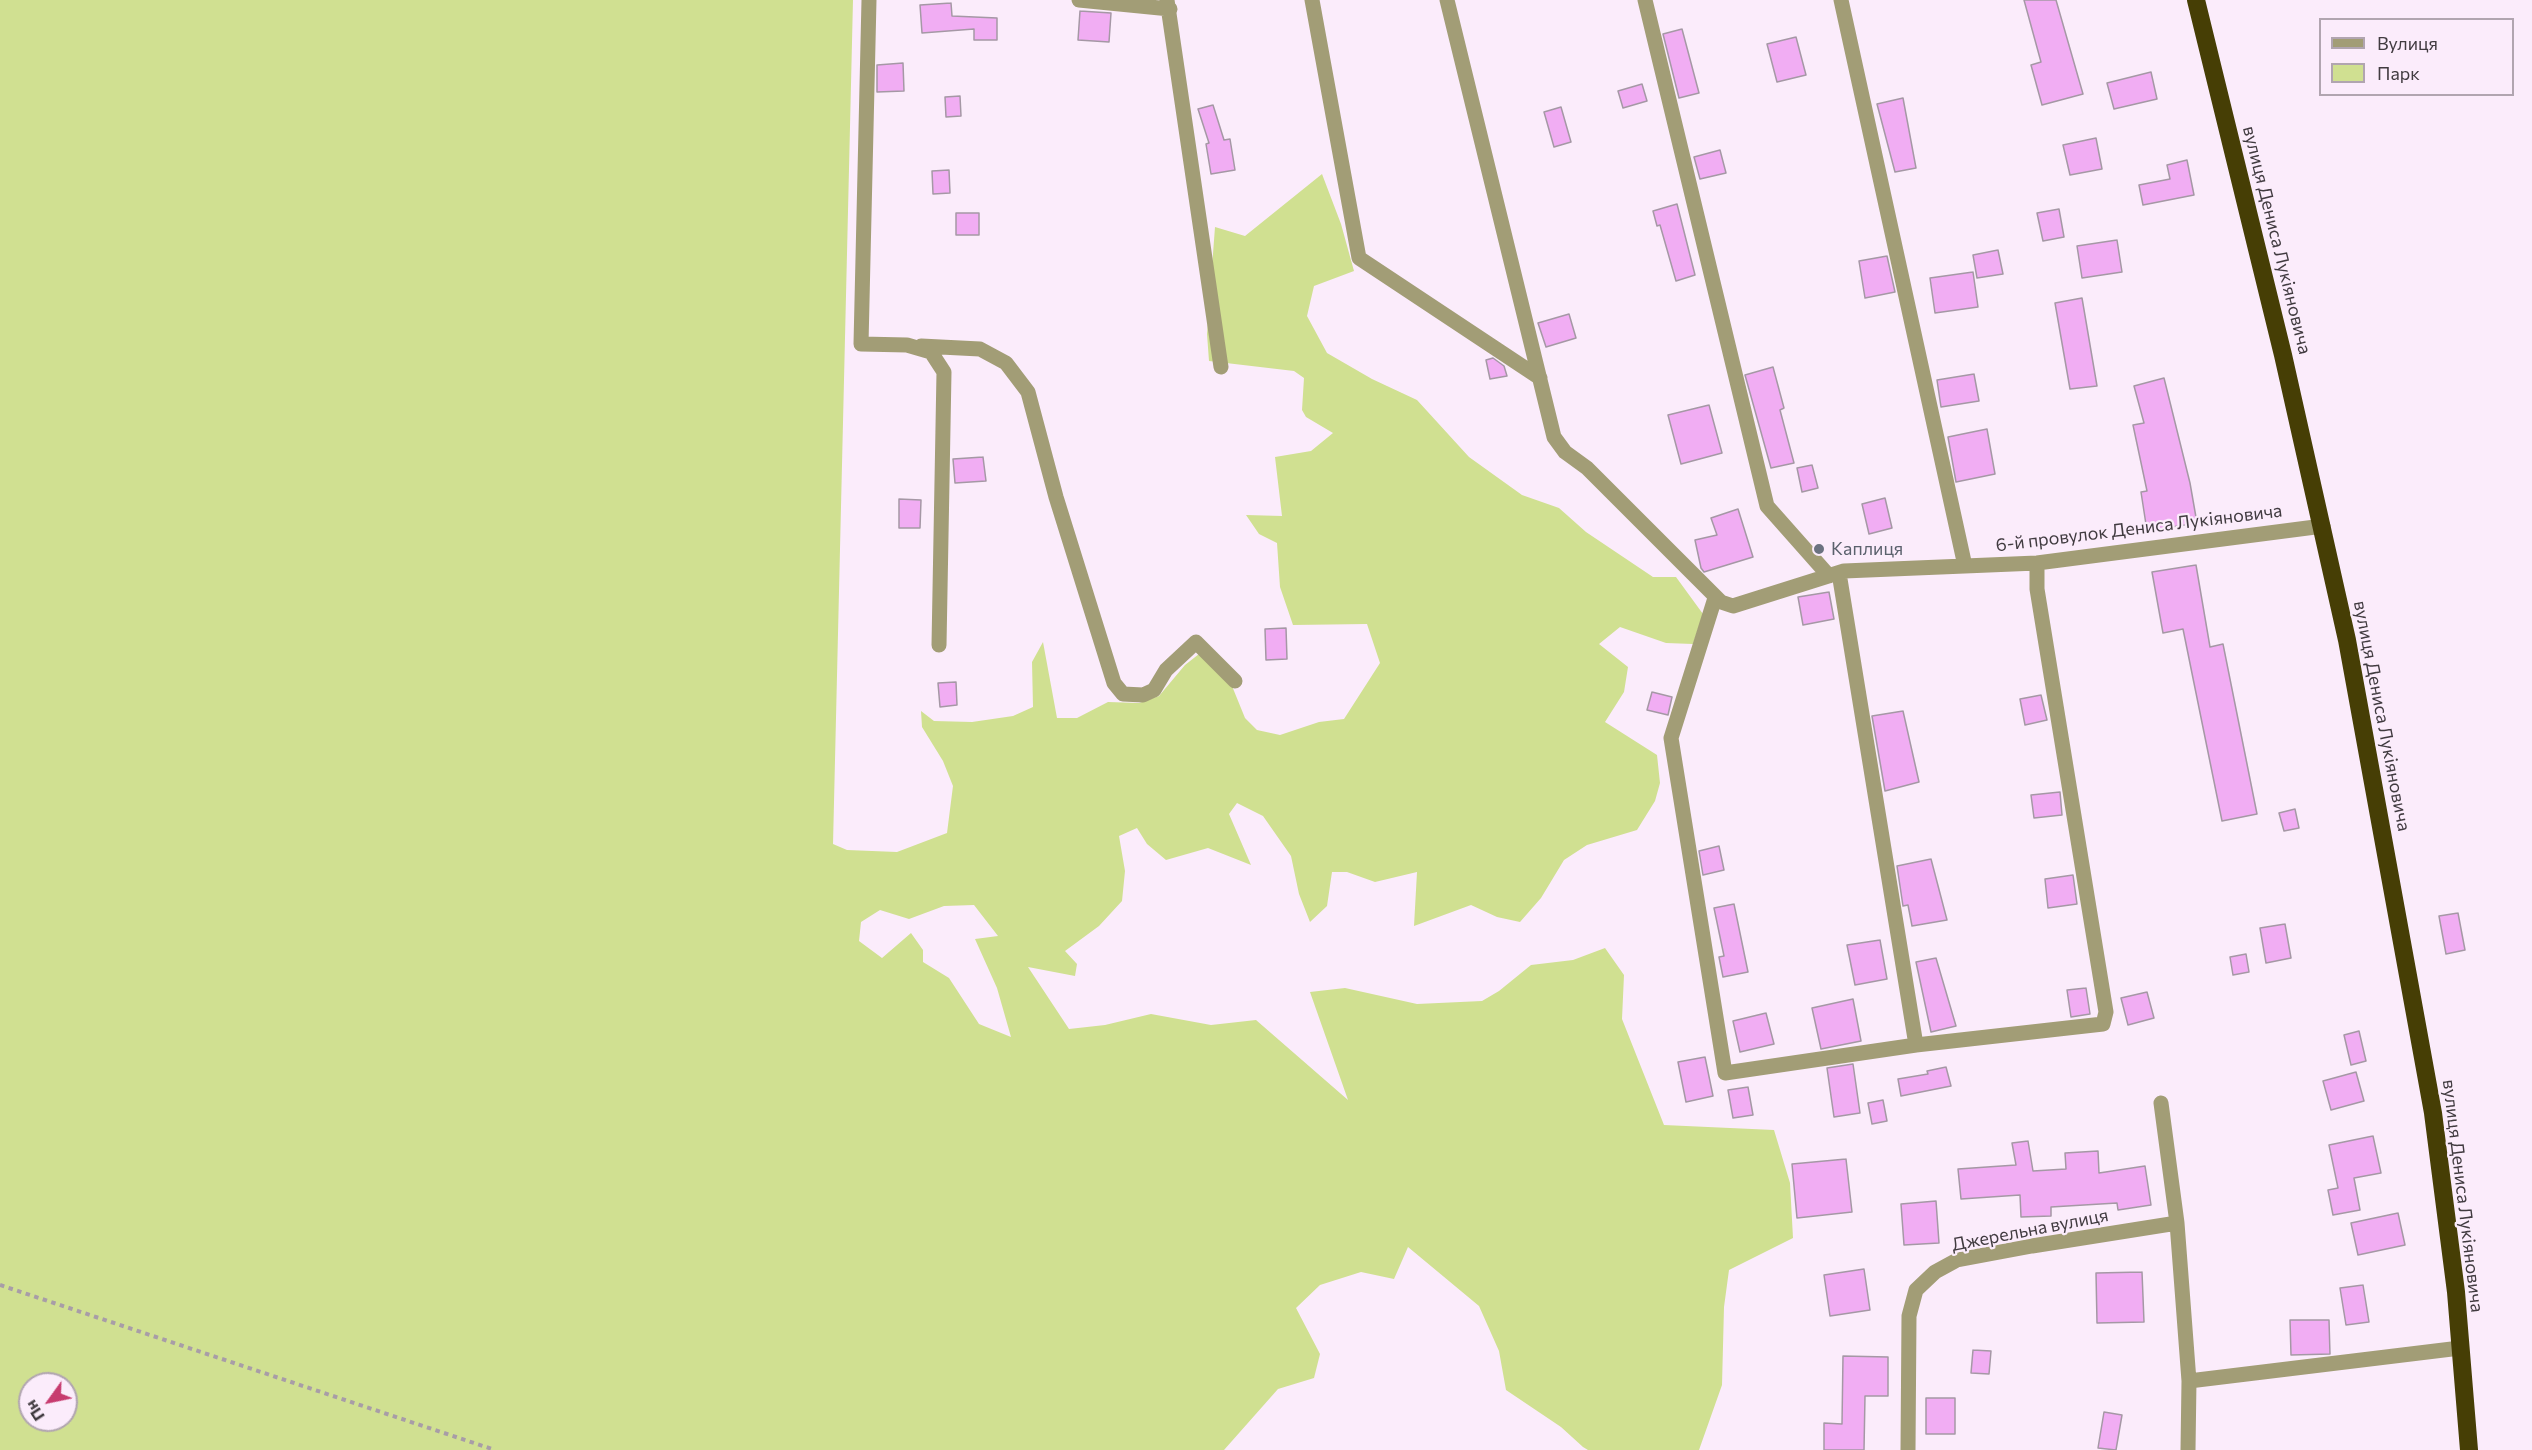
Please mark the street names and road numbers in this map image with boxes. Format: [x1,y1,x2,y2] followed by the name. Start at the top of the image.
[2238,124,2316,356] street label: вулиця Дениса Лукіяновича
[1995,500,2283,556] street label: 6-й провулок Дениса Лукіяновича
[2349,599,2415,833] street label: вулиця Дениса Лукіяновича
[2438,1078,2488,1314] street label: вулиця Дениса Лукіяновича
[1950,1204,2110,1256] street label: Джерельна вулиця

